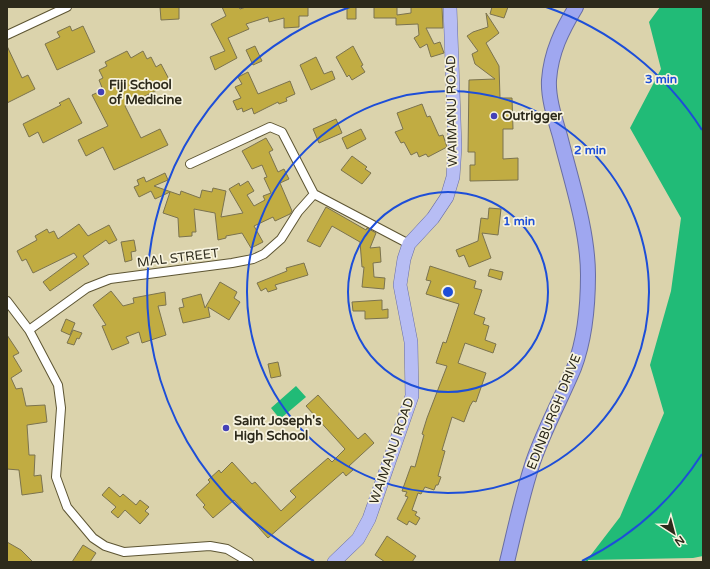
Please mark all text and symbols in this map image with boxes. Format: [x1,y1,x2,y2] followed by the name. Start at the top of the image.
[443,55,461,167] street label: WAIMANU ROAD
[645,72,677,86] text: 3 min
[109,77,182,108] place label: Fiji School of Medicine
[96,87,106,97] marker: Fiji School of Medicine
[502,108,563,124] place label: Outrigger
[489,111,499,121] marker: Outrigger
[574,143,606,157] text: 2 min
[503,214,535,228] text: 1 min
[136,245,220,271] street label: MAL STREET
[441,285,455,299] centre of rings
[523,352,585,472] street label: EDINBURGH DRIVE
[366,395,418,506] street label: WAIMANU ROAD
[234,413,321,444] place label: Saint Joseph's High School
[221,423,231,433] marker: Saint Joseph's High School
[654,513,694,553] north arrow
[672,533,687,549] text: N

